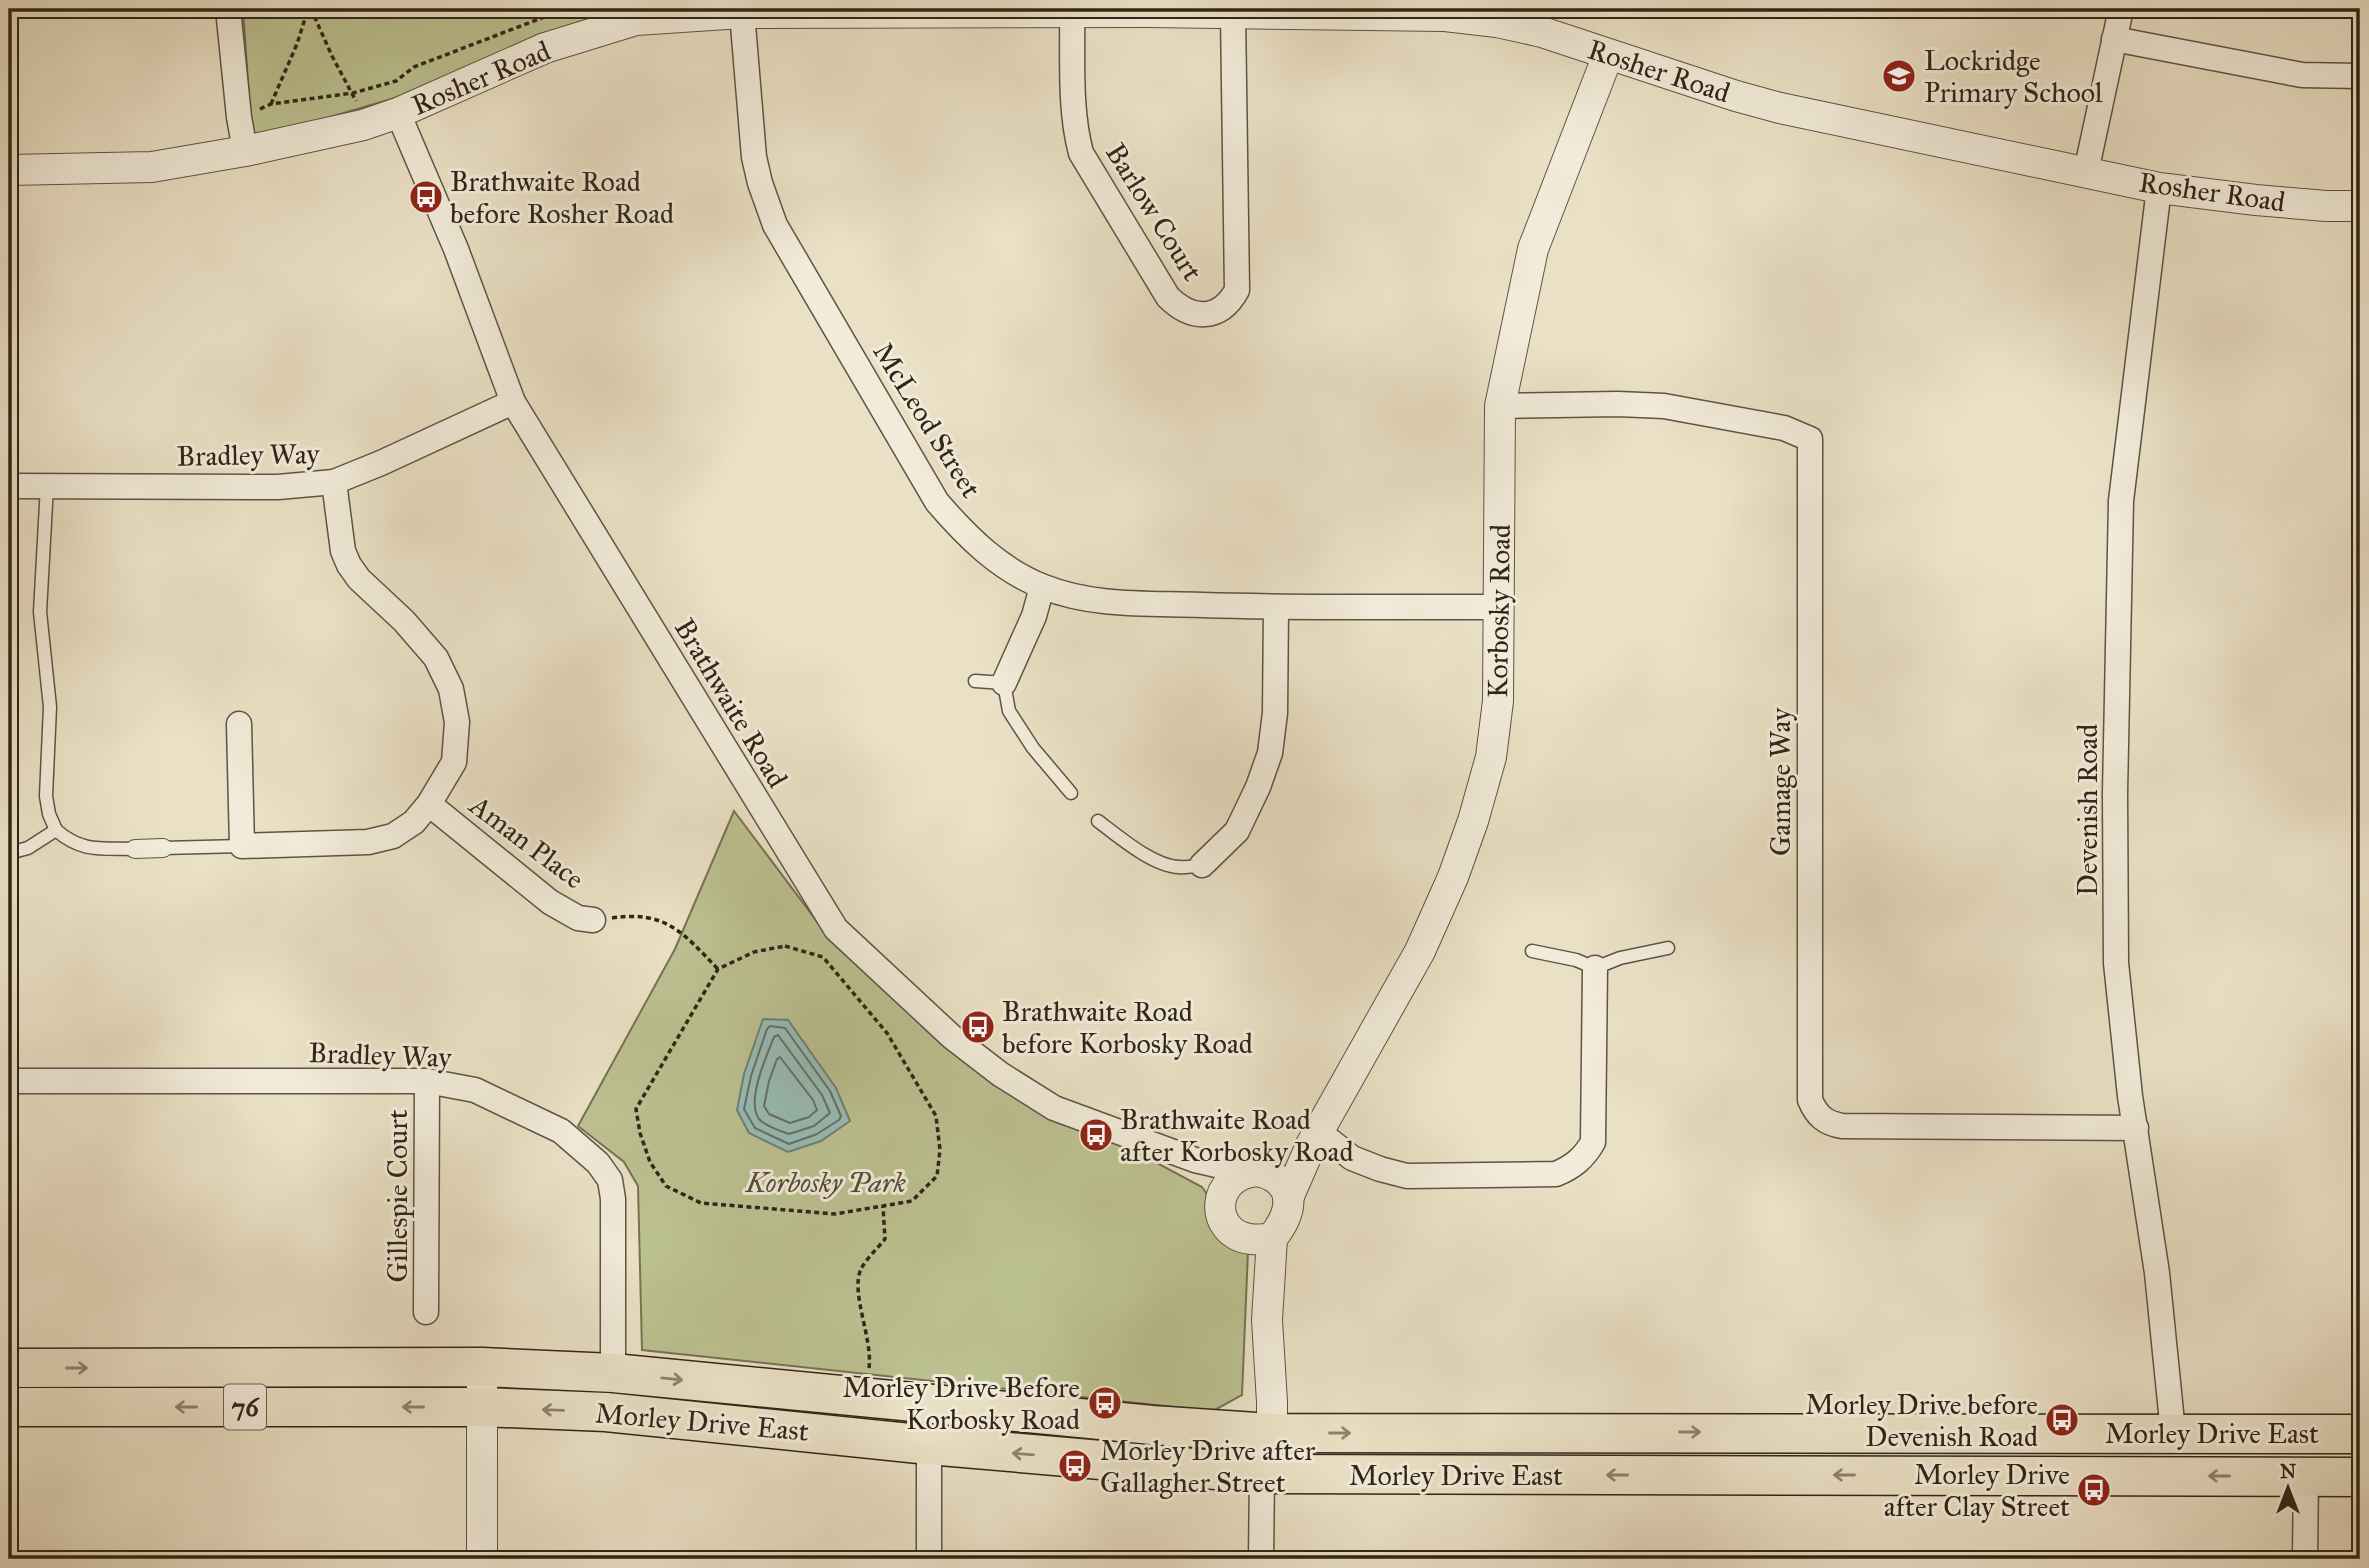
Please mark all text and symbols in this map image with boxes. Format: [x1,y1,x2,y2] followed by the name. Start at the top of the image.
[1584,32,1734,110] street label: Rosher Road
[406,33,556,123] street label: Rosher Road
[1924,43,2103,110] place label: Lockridge Primary School
[1880,57,1918,95] school or university icon: Lockridge Primary School
[1098,137,1210,287] street label: Barlow Court
[450,164,674,231] place label: Brathwaite Road before Rosher Road
[2137,164,2287,220] street label: Rosher Road
[407,178,445,216] bus stop icon: Brathwaite Road before Rosher Road
[865,336,989,504] street label: McLeod Street
[176,436,321,474] street label: Bradley Way
[1480,524,1518,698] street label: Korbosky Road
[667,612,795,794] street label: Brathwaite Road
[1763,707,1798,856] street label: Gamage Way
[2070,724,2105,896] street label: Devenish Road
[462,787,591,896] street label: Aman Place
[1002,994,1253,1061] place label: Brathwaite Road before Korbosky Road
[959,1008,997,1046] bus stop icon: Brathwaite Road before Korbosky Road
[308,1035,453,1075] street label: Bradley Way
[1120,1102,1353,1169] place label: Brathwaite Road after Korbosky Road
[380,1109,415,1283] street label: Gillespie Court
[1077,1116,1115,1154] bus stop icon: Brathwaite Road after Korbosky Road
[744,1165,907,1200] park label: Korbosky Park
[65,1361,88,1375] one-way arrow
[842,1370,1080,1437] place label: Morley Drive Before Korbosky Road
[660,1372,683,1385] one-way arrow
[224,1384,266,1430] road number: 76
[1086,1384,1124,1422] bus stop icon: Morley Drive Before Korbosky Road
[1805,1387,2038,1454] place label: Morley Drive before Devenish Road
[594,1395,810,1449] street label: Morley Drive East
[175,1400,198,1414] one-way arrow
[402,1400,425,1414] one-way arrow
[2043,1401,2081,1439] bus stop icon: Morley Drive before Devenish Road
[541,1403,564,1416] one-way arrow
[2105,1416,2319,1451] street label: Morley Drive East
[1679,1425,1702,1439] one-way arrow
[1329,1426,1352,1440] one-way arrow
[1100,1433,1316,1500] place label: Morley Drive after Gallagher Street
[1012,1447,1035,1460] one-way arrow
[1056,1447,1094,1485] bus stop icon: Morley Drive after Gallagher Street
[2254,1452,2324,1522] north arrow
[1884,1457,2070,1524] place label: Morley Drive after Clay Street
[1349,1458,1563,1493] street label: Morley Drive East
[2280,1460,2296,1483] text: N
[1605,1468,1628,1482] one-way arrow
[1833,1468,1856,1482] one-way arrow
[2207,1469,2230,1483] one-way arrow
[2075,1471,2113,1509] bus stop icon: Morley Drive after Clay Street

